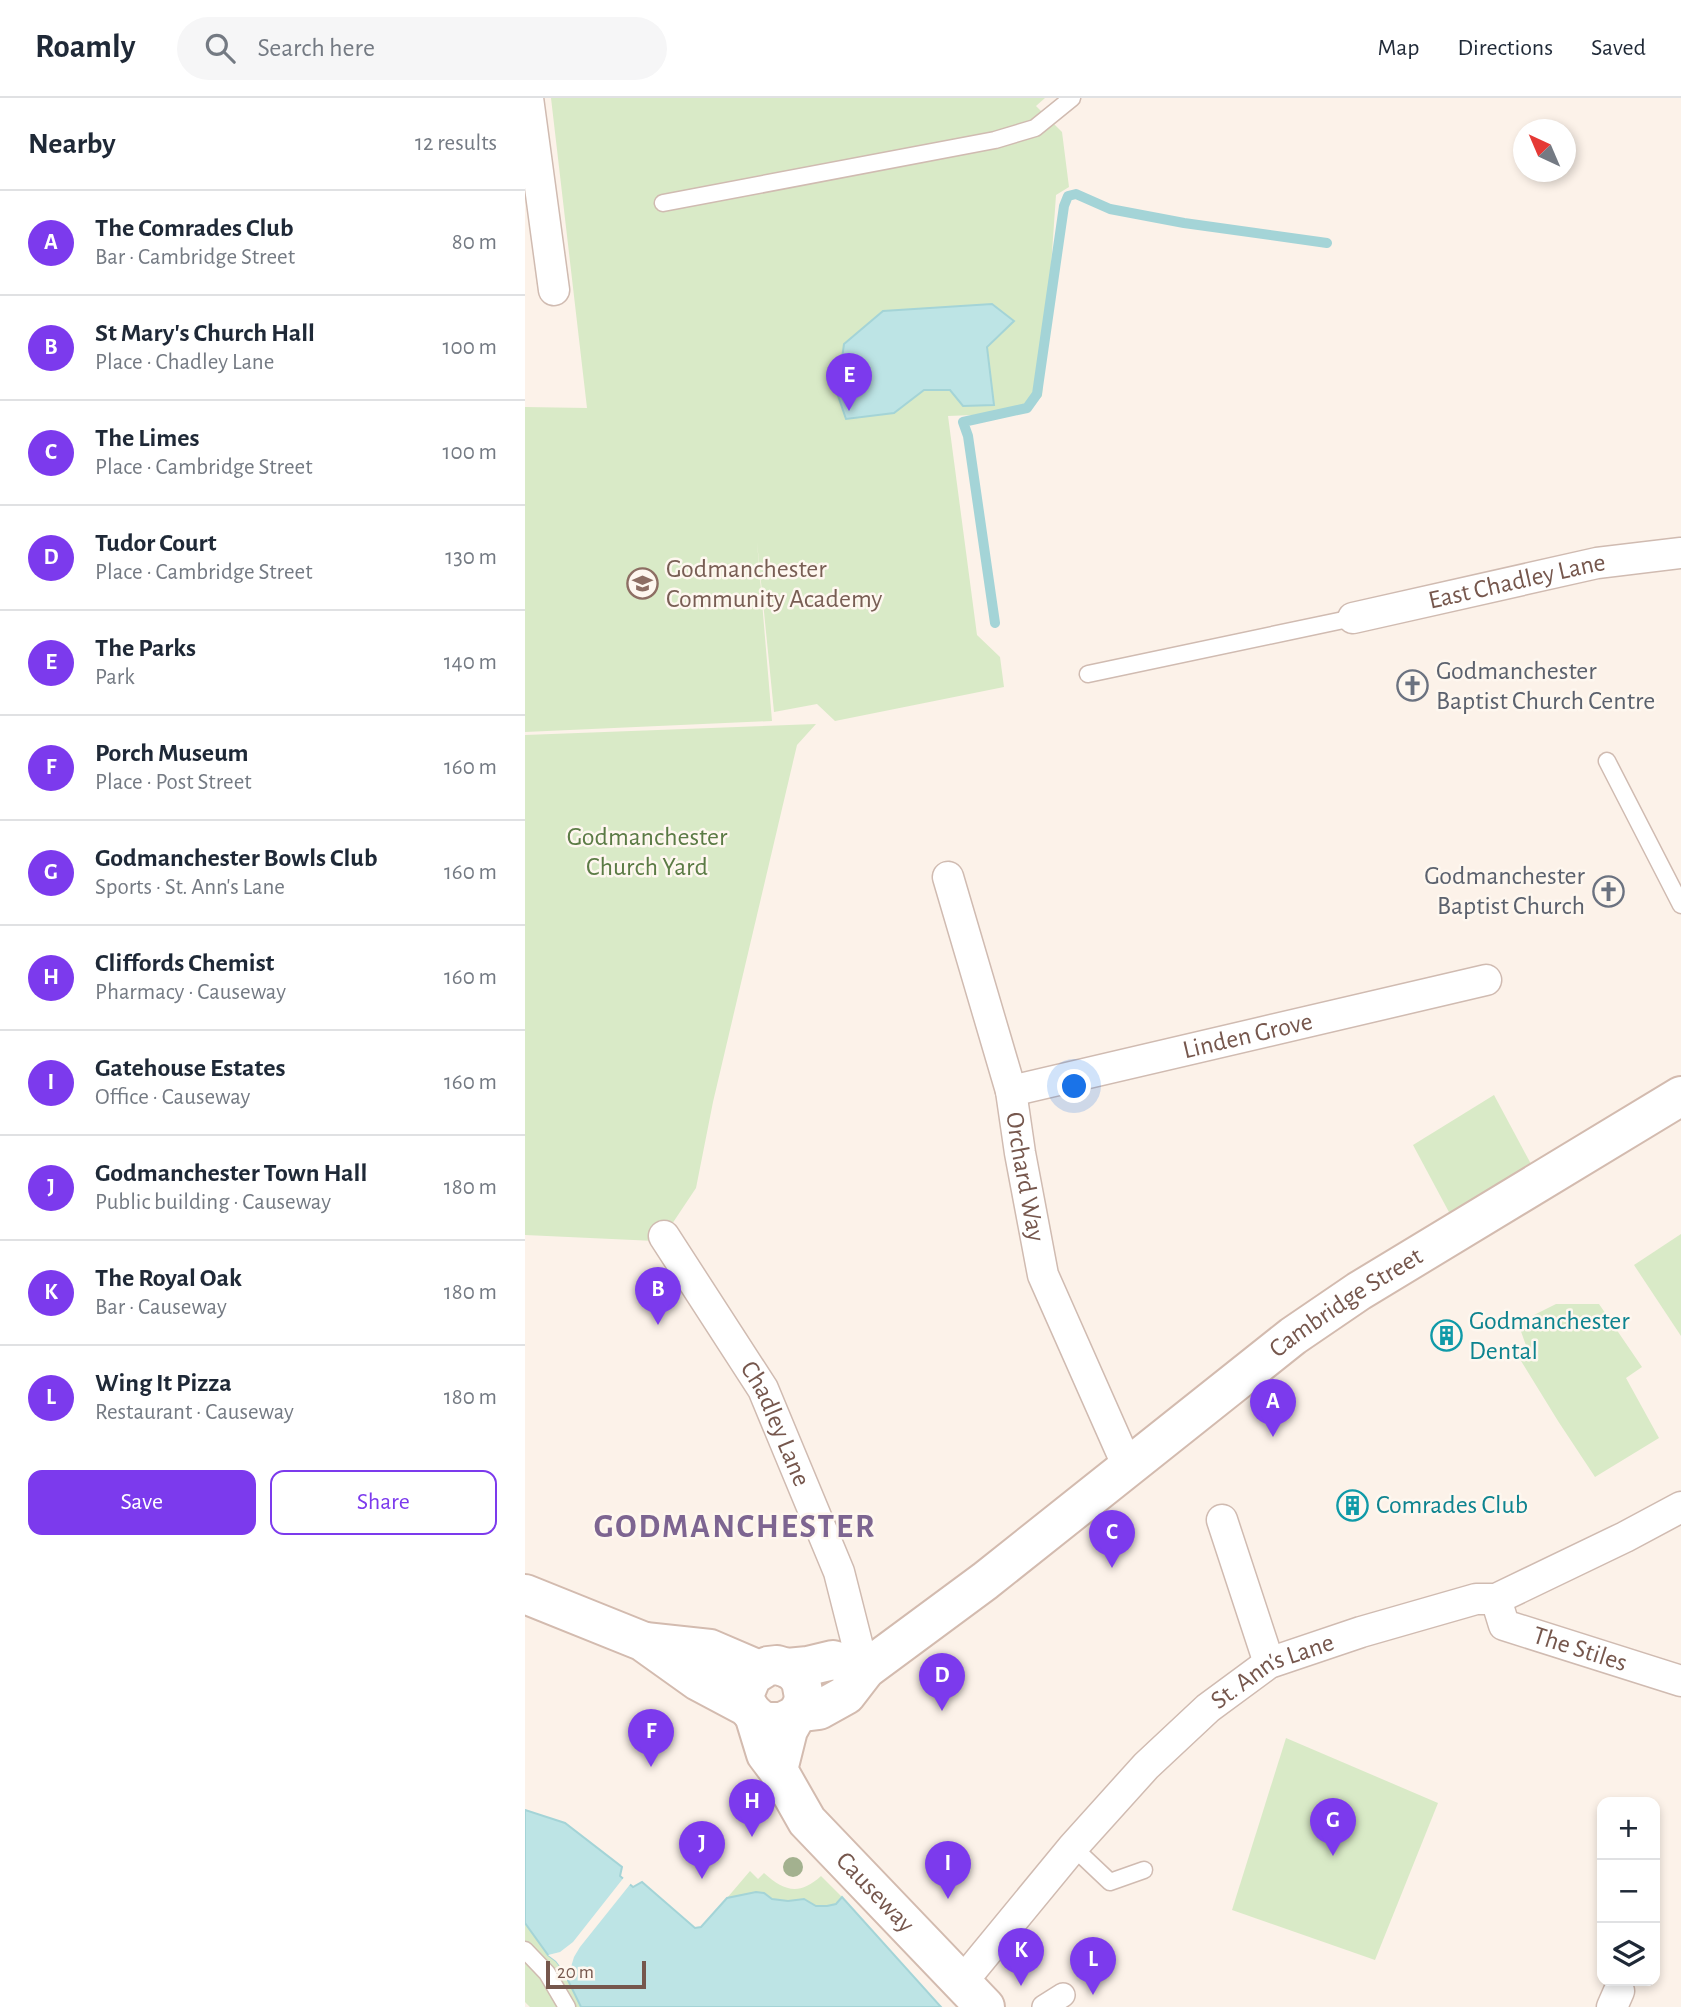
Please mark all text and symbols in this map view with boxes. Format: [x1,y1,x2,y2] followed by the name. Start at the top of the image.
[177,17,667,80] search box
[201,29,239,67] icon: search
[35,31,135,64] text: Roamly
[257,35,375,61] text: Search here
[1377,36,1419,60] text: Map
[1457,36,1553,60] text: Directions
[1591,36,1646,60] text: Saved
[1513,119,1576,182] north arrow
[28,129,116,159] text: Nearby
[415,132,497,155] text: 12 results
[95,215,293,241] text: The Comrades Club
[44,231,58,254] text: A
[452,231,497,254] text: 80 m
[95,246,295,269] text: Bar · Cambridge Street
[95,320,315,346] text: St Mary's Church Hall
[44,336,58,359] text: B
[443,336,497,359] text: 100 m
[95,351,274,374] text: Place · Chadley Lane
[826,353,872,411] pin: E
[95,425,200,451] text: The Limes
[45,441,57,464] text: C
[443,441,497,464] text: 100 m
[95,456,313,479] text: Place · Cambridge Street
[95,530,216,556] text: Tudor Court
[43,546,59,569] text: D
[445,546,497,569] text: 130 m
[1426,549,1607,614] street label: East Chadley Lane
[666,556,882,612] place label: Godmanchester Community Academy
[95,561,313,584] text: Place · Cambridge Street
[626,567,660,601] school or university icon: Godmanchester Community Academy
[95,635,196,661] text: The Parks
[45,651,57,674] text: E
[444,651,497,674] text: 140 m
[1436,658,1655,714] place label: Godmanchester Baptist Church Centre
[95,666,135,689] text: Park
[1396,669,1430,703] church icon: Godmanchester Baptist Church Centre
[95,740,249,766] text: Porch Museum
[46,756,56,779] text: F
[444,756,497,779] text: 160 m
[95,771,252,794] text: Place · Post Street
[567,824,728,880] park label: Godmanchester Church Yard
[95,845,378,871] text: Godmanchester Bowls Club
[44,861,58,884] text: G
[444,861,497,884] text: 160 m
[1424,863,1586,919] place label: Godmanchester Baptist Church
[1591,874,1625,908] church icon: Godmanchester Baptist Church
[95,876,285,899] text: Sports · St. Ann's Lane
[95,950,274,976] text: Cliffords Chemist
[43,966,59,989] text: H
[444,966,497,989] text: 160 m
[95,981,286,1004] text: Pharmacy · Causeway
[1180,1008,1315,1063] street label: Linden Grove
[95,1055,285,1081] text: Gatehouse Estates
[1057,1069,1091,1103] your location
[48,1071,54,1094] text: I
[444,1071,497,1094] text: 160 m
[95,1086,250,1109] text: Office · Causeway
[1001,1110,1049,1244] street label: Orchard Way
[95,1160,367,1186] text: Godmanchester Town Hall
[47,1176,55,1199] text: J
[444,1176,497,1199] text: 180 m
[95,1191,331,1214] text: Public building · Causeway
[1265,1243,1427,1362] street label: Cambridge Street
[95,1265,242,1291] text: The Royal Oak
[635,1267,681,1325] pin: B
[44,1281,58,1304] text: K
[444,1281,497,1304] text: 180 m
[95,1296,227,1319] text: Bar · Causeway
[1469,1308,1630,1364] place label: Godmanchester Dental
[1429,1319,1463,1353] building icon: Godmanchester Dental
[736,1356,815,1490] street label: Chadley Lane
[95,1370,232,1396] text: Wing It Pizza
[1250,1379,1296,1437] pin: A
[46,1386,56,1409] text: L
[444,1386,497,1409] text: 180 m
[95,1401,294,1424] text: Restaurant · Causeway
[28,1470,256,1535] button: Save
[270,1470,497,1535] button: Share
[1336,1488,1370,1522] building icon: Comrades Club
[1376,1492,1528,1518] place label: Comrades Club
[1089,1510,1135,1568] pin: C
[594,1511,876,1544] district label: GODMANCHESTER
[1530,1622,1630,1676] street label: The Stiles
[1206,1629,1337,1714] street label: St. Ann's Lane
[919,1653,965,1711] pin: D
[628,1709,674,1767] pin: F
[729,1779,775,1837] pin: H
[1597,1797,1660,1986] map controls
[1597,1797,1660,1860] button: +
[1310,1798,1356,1856] pin: G
[679,1821,725,1879] pin: J
[925,1841,971,1899] pin: I
[831,1847,919,1938] street label: Causeway
[1597,1860,1660,1923] button: −
[1597,1923,1660,1986] button: layers
[998,1928,1044,1986] pin: K
[1070,1937,1116,1995] pin: L
[546,1958,646,1990] scale bar
[557,1963,594,1982] text: 20 m

